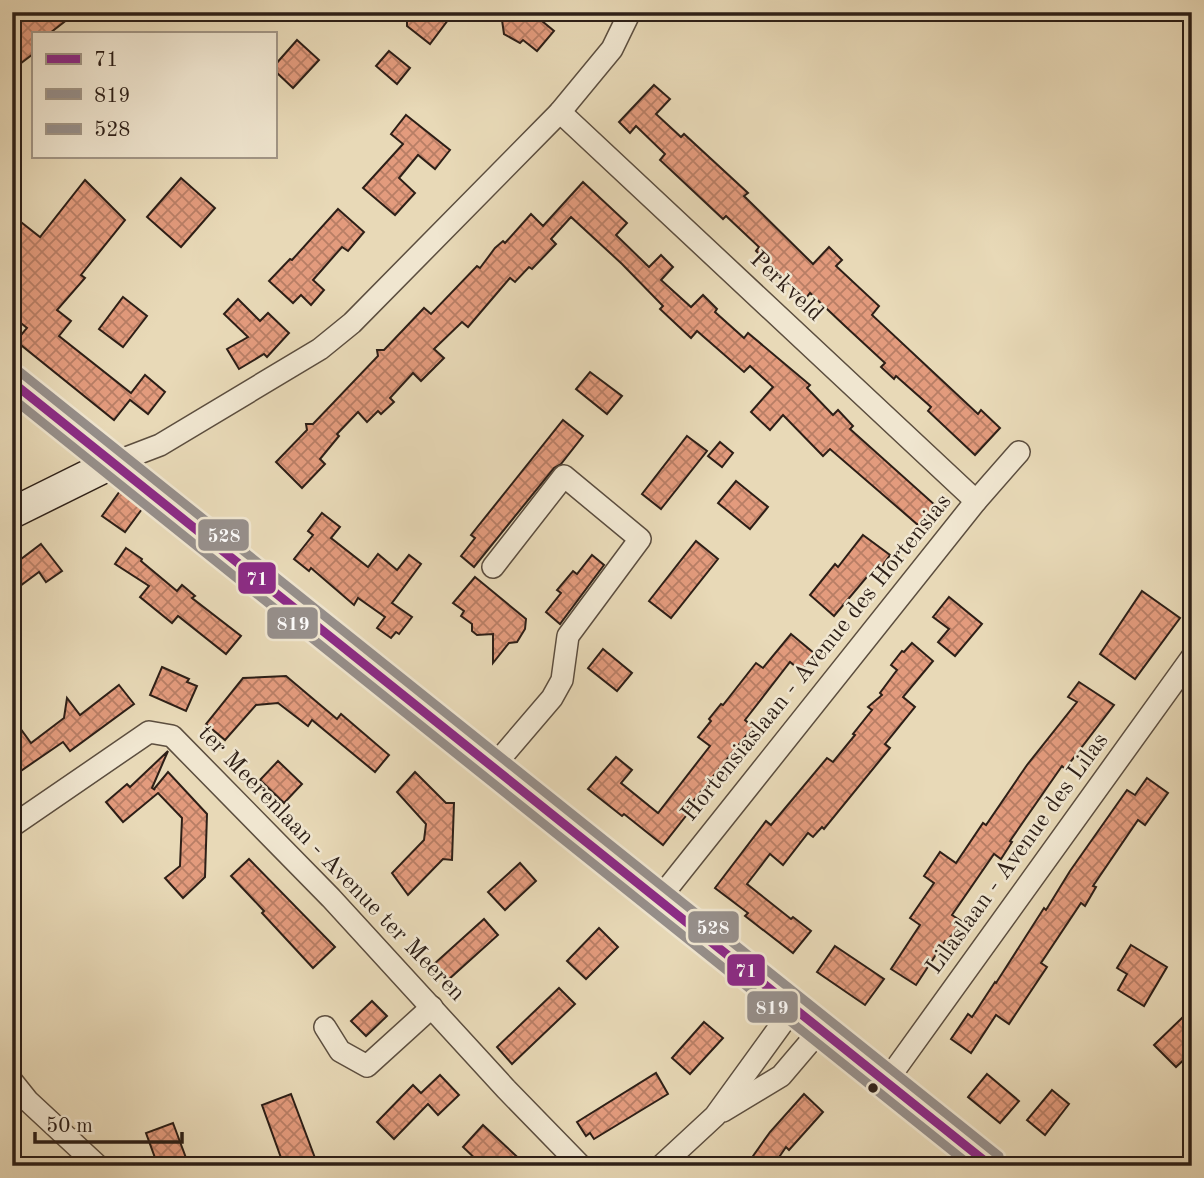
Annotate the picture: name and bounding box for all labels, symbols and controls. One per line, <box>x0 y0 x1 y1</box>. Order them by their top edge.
legend <box>32 32 276 158</box>
text: 71 <box>94 50 118 71</box>
text: 819 <box>94 86 131 107</box>
text: 528 <box>94 120 131 141</box>
street label: Perkveld <box>745 248 827 326</box>
street label: Hortensiaslaan - Avenue des Hortensias <box>678 490 956 826</box>
line badge: 528 <box>197 518 250 552</box>
text: 528 <box>207 528 241 547</box>
line badge: 71 <box>237 561 277 595</box>
text: 71 <box>246 571 268 590</box>
line badge: 819 <box>266 606 319 640</box>
text: 819 <box>276 616 310 635</box>
street label: ter Meerenlaan - Avenue ter Meeren <box>193 722 469 1006</box>
street label: Lilaslaan - Avenue des Lilas <box>923 729 1113 979</box>
line badge: 528 <box>687 910 740 944</box>
text: 528 <box>696 920 730 939</box>
line badge: 71 <box>726 953 766 987</box>
text: 71 <box>735 963 757 982</box>
line badge: 819 <box>746 990 799 1024</box>
text: 819 <box>755 1000 789 1019</box>
unlabelled marker <box>866 1081 880 1095</box>
scale bar <box>35 1101 182 1145</box>
text: 50 m <box>46 1116 93 1137</box>

